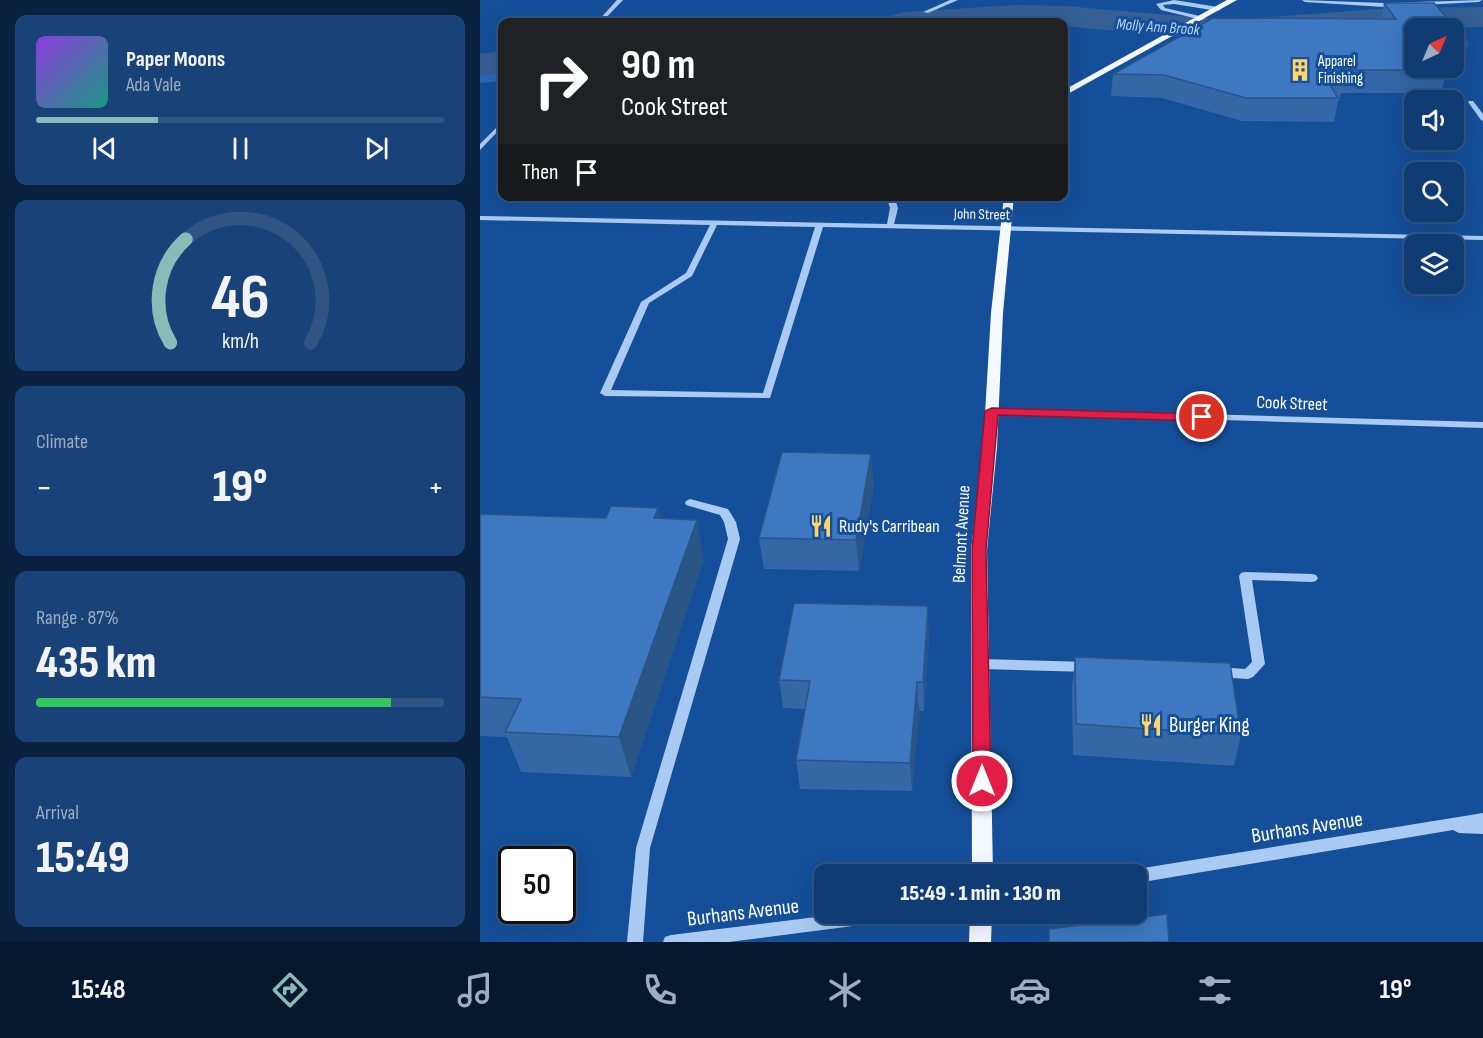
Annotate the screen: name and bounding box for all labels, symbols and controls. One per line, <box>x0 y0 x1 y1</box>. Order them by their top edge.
water label: Molly Ann Brook <box>1116 15 1201 40</box>
north arrow <box>1404 18 1464 78</box>
map controls <box>1404 18 1464 294</box>
text: 90 m <box>621 40 695 91</box>
icon: right <box>522 42 600 120</box>
text: Paper Moons <box>126 46 225 73</box>
place label: Apparel Finishing <box>1317 52 1363 88</box>
building icon: Apparel Finishing <box>1287 57 1313 83</box>
text: Ada Vale <box>126 73 181 97</box>
button: sound <box>1404 90 1464 150</box>
text: Cook Street <box>621 91 728 123</box>
icon: previous <box>88 132 121 165</box>
icon: pause <box>224 132 257 165</box>
icon: next <box>360 132 393 165</box>
icon: arrive <box>570 156 603 189</box>
text: Then <box>522 159 558 186</box>
button: search <box>1404 162 1464 222</box>
street label: John Street <box>953 204 1011 224</box>
button: layers <box>1404 234 1464 294</box>
text: 46 <box>211 261 269 336</box>
text: km/h <box>221 329 259 354</box>
pin <box>1176 391 1227 442</box>
street label: Cook Street <box>1256 392 1328 415</box>
icon: arrive <box>1185 400 1218 433</box>
text: Climate <box>36 430 88 454</box>
text: 19° <box>213 460 267 515</box>
text: − <box>36 468 52 508</box>
text: + <box>428 468 444 508</box>
street label: Belmont Avenue <box>948 485 975 583</box>
restaurant icon: Rudy's Carribean <box>808 513 834 539</box>
place label: Rudy's Carribean <box>839 516 940 537</box>
text: Range · 87% <box>36 606 119 630</box>
text: 435 km <box>36 636 156 691</box>
restaurant icon: Burger King <box>1138 712 1164 738</box>
place label: Burger King <box>1169 713 1250 738</box>
position arrow <box>950 749 1014 813</box>
text: Arrival <box>36 801 79 825</box>
street label: Burhans Avenue <box>1250 806 1365 849</box>
text: 15:49 <box>36 831 130 886</box>
speed limit sign: 50 <box>498 846 576 924</box>
text: 15:49 · 1 min · 130 m <box>900 880 1061 907</box>
street label: Burhans Avenue <box>686 893 800 932</box>
icon: directions <box>269 969 311 1011</box>
icon: music <box>454 969 496 1011</box>
icon: phone <box>639 969 681 1011</box>
icon: climate <box>824 969 866 1011</box>
icon: car <box>1009 969 1051 1011</box>
icon: filters <box>1194 969 1236 1011</box>
text: 15:48 <box>72 974 125 1006</box>
text: 19° <box>1380 974 1411 1006</box>

